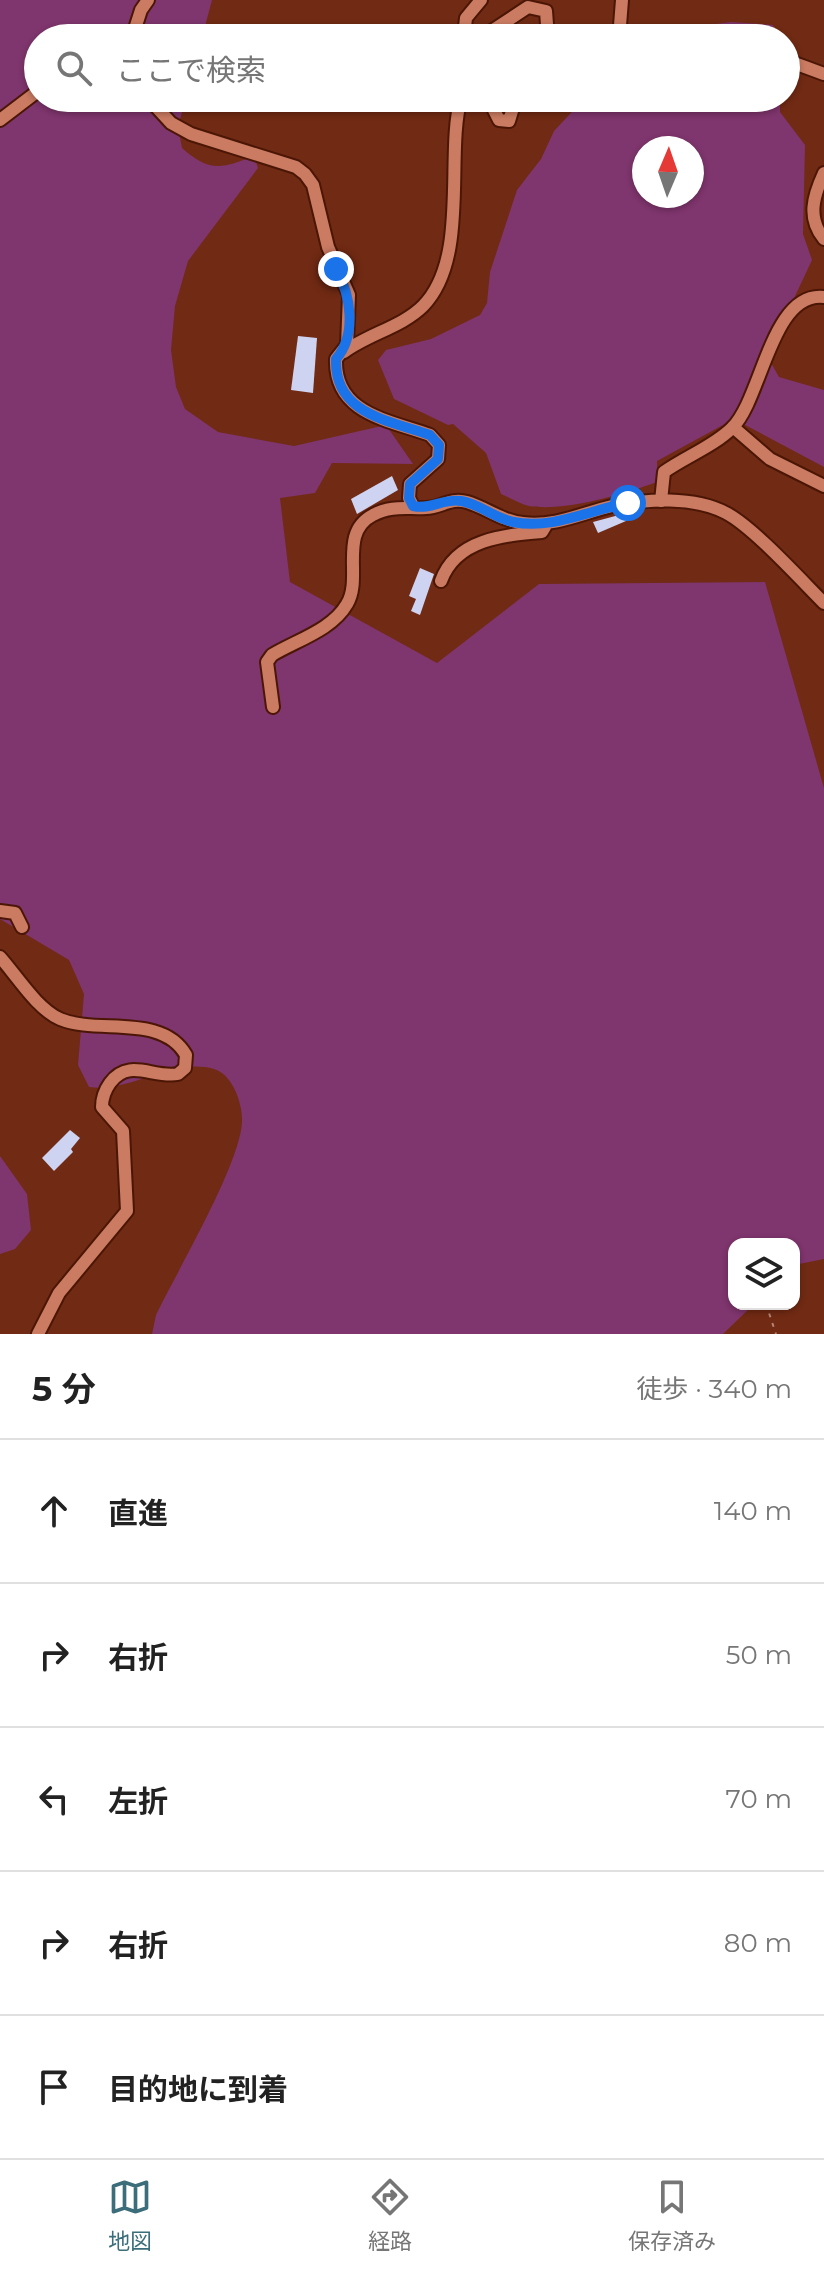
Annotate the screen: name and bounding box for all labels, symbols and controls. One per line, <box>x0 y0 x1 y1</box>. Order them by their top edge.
search box <box>24 24 800 112</box>
icon: search <box>52 46 96 90</box>
text: ここで検索 <box>116 52 266 89</box>
north arrow <box>632 136 704 208</box>
route end <box>318 251 354 287</box>
route start <box>610 485 646 521</box>
map controls <box>728 1238 800 1310</box>
button: layers <box>728 1238 800 1310</box>
text: 5 分 <box>32 1368 96 1410</box>
text: 徒歩 · 340 m <box>636 1373 792 1405</box>
icon: ahead <box>32 1489 76 1533</box>
text: 直進 <box>108 1495 168 1532</box>
text: 140 m <box>714 1495 792 1527</box>
icon: right <box>32 1633 76 1677</box>
text: 右折 <box>108 1639 168 1676</box>
text: 50 m <box>726 1639 792 1671</box>
icon: left <box>32 1777 76 1821</box>
text: 左折 <box>108 1783 168 1820</box>
text: 70 m <box>726 1783 792 1815</box>
icon: right <box>32 1921 76 1965</box>
text: 右折 <box>108 1927 168 1964</box>
text: 80 m <box>724 1927 792 1959</box>
icon: arrive <box>32 2065 76 2109</box>
text: 目的地に到着 <box>108 2071 288 2108</box>
tab: 地図 <box>108 2175 152 2255</box>
tab: 経路 <box>368 2175 412 2255</box>
tab: 保存済み <box>628 2175 716 2255</box>

